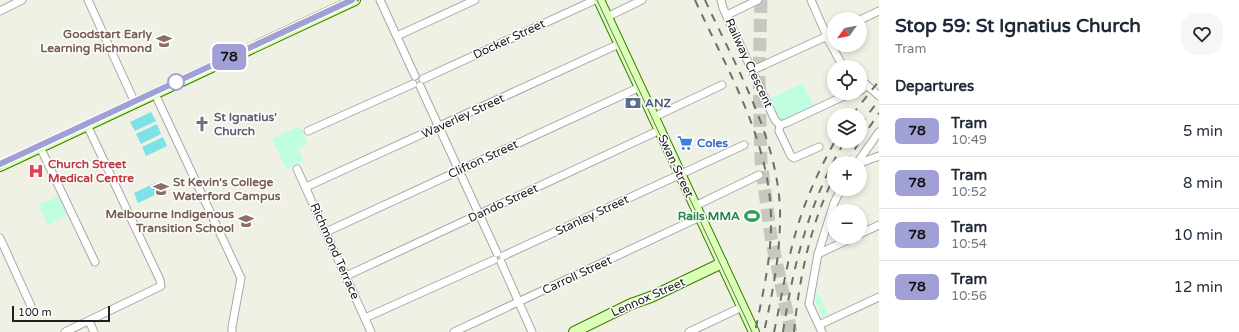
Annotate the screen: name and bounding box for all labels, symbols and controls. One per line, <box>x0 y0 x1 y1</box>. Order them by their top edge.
north arrow <box>827 12 867 52</box>
map controls <box>827 12 867 244</box>
button: heart <box>1181 13 1223 55</box>
text: Stop 59: St Ignatius Church <box>895 15 1141 37</box>
street label: Docker Street <box>471 16 548 62</box>
street label: Railway Crescent <box>722 16 776 110</box>
place label: Goodstart Early Learning Richmond <box>40 27 153 56</box>
school or university icon: Goodstart Early Learning Richmond <box>155 32 173 50</box>
text: Tram <box>895 41 926 57</box>
line badge: 78 <box>211 44 247 70</box>
text: 78 <box>220 48 238 65</box>
button: locate <box>827 60 867 100</box>
unlabelled marker <box>167 73 185 91</box>
text: Departures <box>895 77 974 95</box>
street label: Waverley Street <box>419 91 507 141</box>
bank icon: ANZ <box>624 94 642 112</box>
place label: ANZ <box>645 96 672 110</box>
button: layers <box>827 108 867 148</box>
place label: St Ignatius' Church <box>214 110 277 138</box>
text: Tram <box>951 114 987 132</box>
church icon: St Ignatius' Church <box>193 115 211 133</box>
text: 78 <box>908 122 926 139</box>
text: 5 min <box>1183 122 1223 140</box>
street label: Swan Street <box>655 132 697 200</box>
text: 10:49 <box>951 132 987 148</box>
supermarket icon: Coles <box>676 134 694 152</box>
place label: Coles <box>697 136 728 150</box>
street label: Clifton Street <box>446 137 520 181</box>
button: + <box>827 156 867 196</box>
place label: Church Street Medical Centre <box>48 157 134 185</box>
hospital icon: Church Street Medical Centre <box>27 162 45 180</box>
text: Tram <box>951 166 987 184</box>
text: 78 <box>908 174 926 191</box>
text: 8 min <box>1183 174 1223 192</box>
place label: St Kevin's College Waterford Campus <box>173 175 281 204</box>
school or university icon: St Kevin's College Waterford Campus <box>152 180 170 198</box>
street label: Dando Street <box>466 181 540 225</box>
text: 10:52 <box>951 184 987 200</box>
street label: Stanley Street <box>553 192 631 238</box>
street label: Richmond Terrace <box>307 201 363 302</box>
button: − <box>827 204 867 244</box>
place label: Melbourne Indigenous Transition School <box>106 207 234 235</box>
sports icon: Rails MMA <box>743 207 761 225</box>
place label: Rails MMA <box>678 209 740 223</box>
school or university icon: Melbourne Indigenous Transition School <box>237 212 255 230</box>
text: Tram <box>951 218 987 236</box>
text: 78 <box>908 226 926 243</box>
text: 10 min <box>1174 226 1223 244</box>
text: 10:54 <box>951 236 987 252</box>
street label: Carroll Street <box>540 253 614 297</box>
text: Tram <box>951 270 987 288</box>
street label: Lennox Street <box>609 274 687 320</box>
text: 78 <box>908 278 926 295</box>
text: 12 min <box>1174 278 1223 296</box>
text: 10:56 <box>951 288 987 304</box>
scale bar <box>12 304 110 323</box>
text: 100 m <box>18 306 52 319</box>

